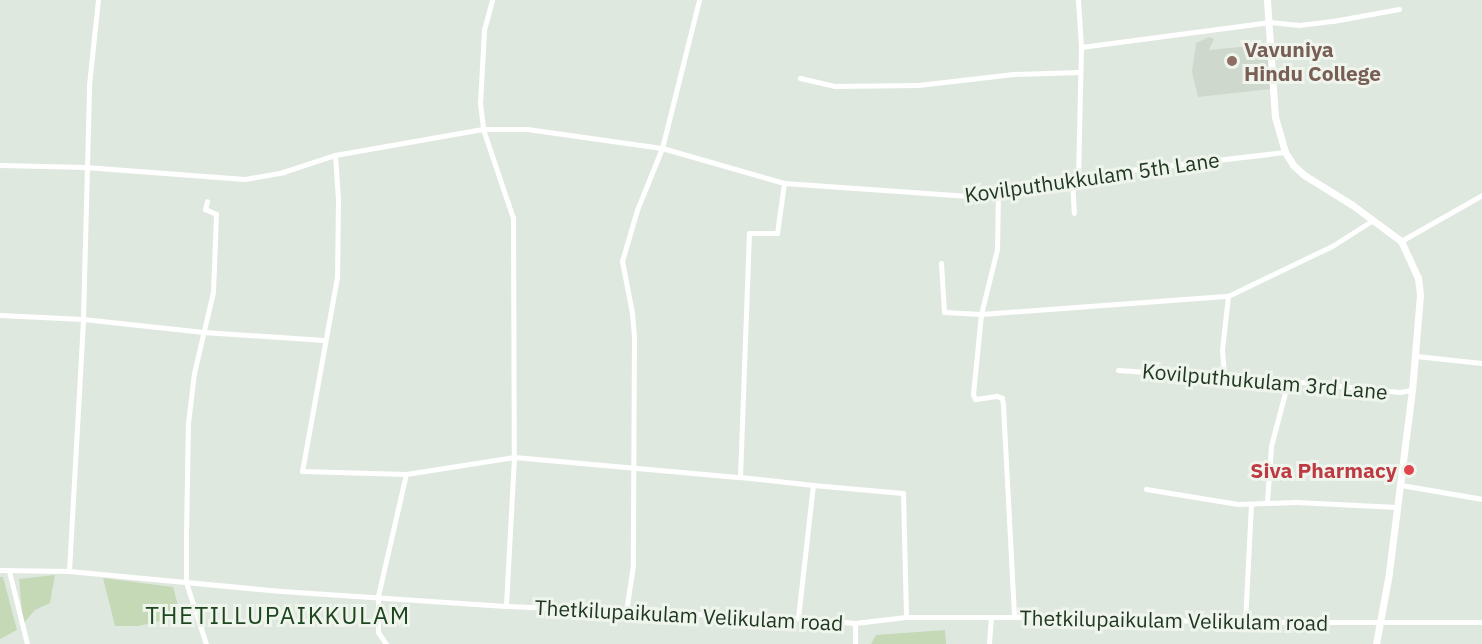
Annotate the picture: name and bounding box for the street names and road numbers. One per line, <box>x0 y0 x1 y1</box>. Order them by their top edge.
street label: Kovilputhukkulam 5th Lane <box>963 147 1221 207</box>
street label: Kovilputhukulam 3rd Lane <box>1141 358 1389 404</box>
street label: Thetkilupaikulam Velikulam road <box>534 594 844 636</box>
street label: Thetkilupaikulam Velikulam road <box>1019 605 1329 635</box>

